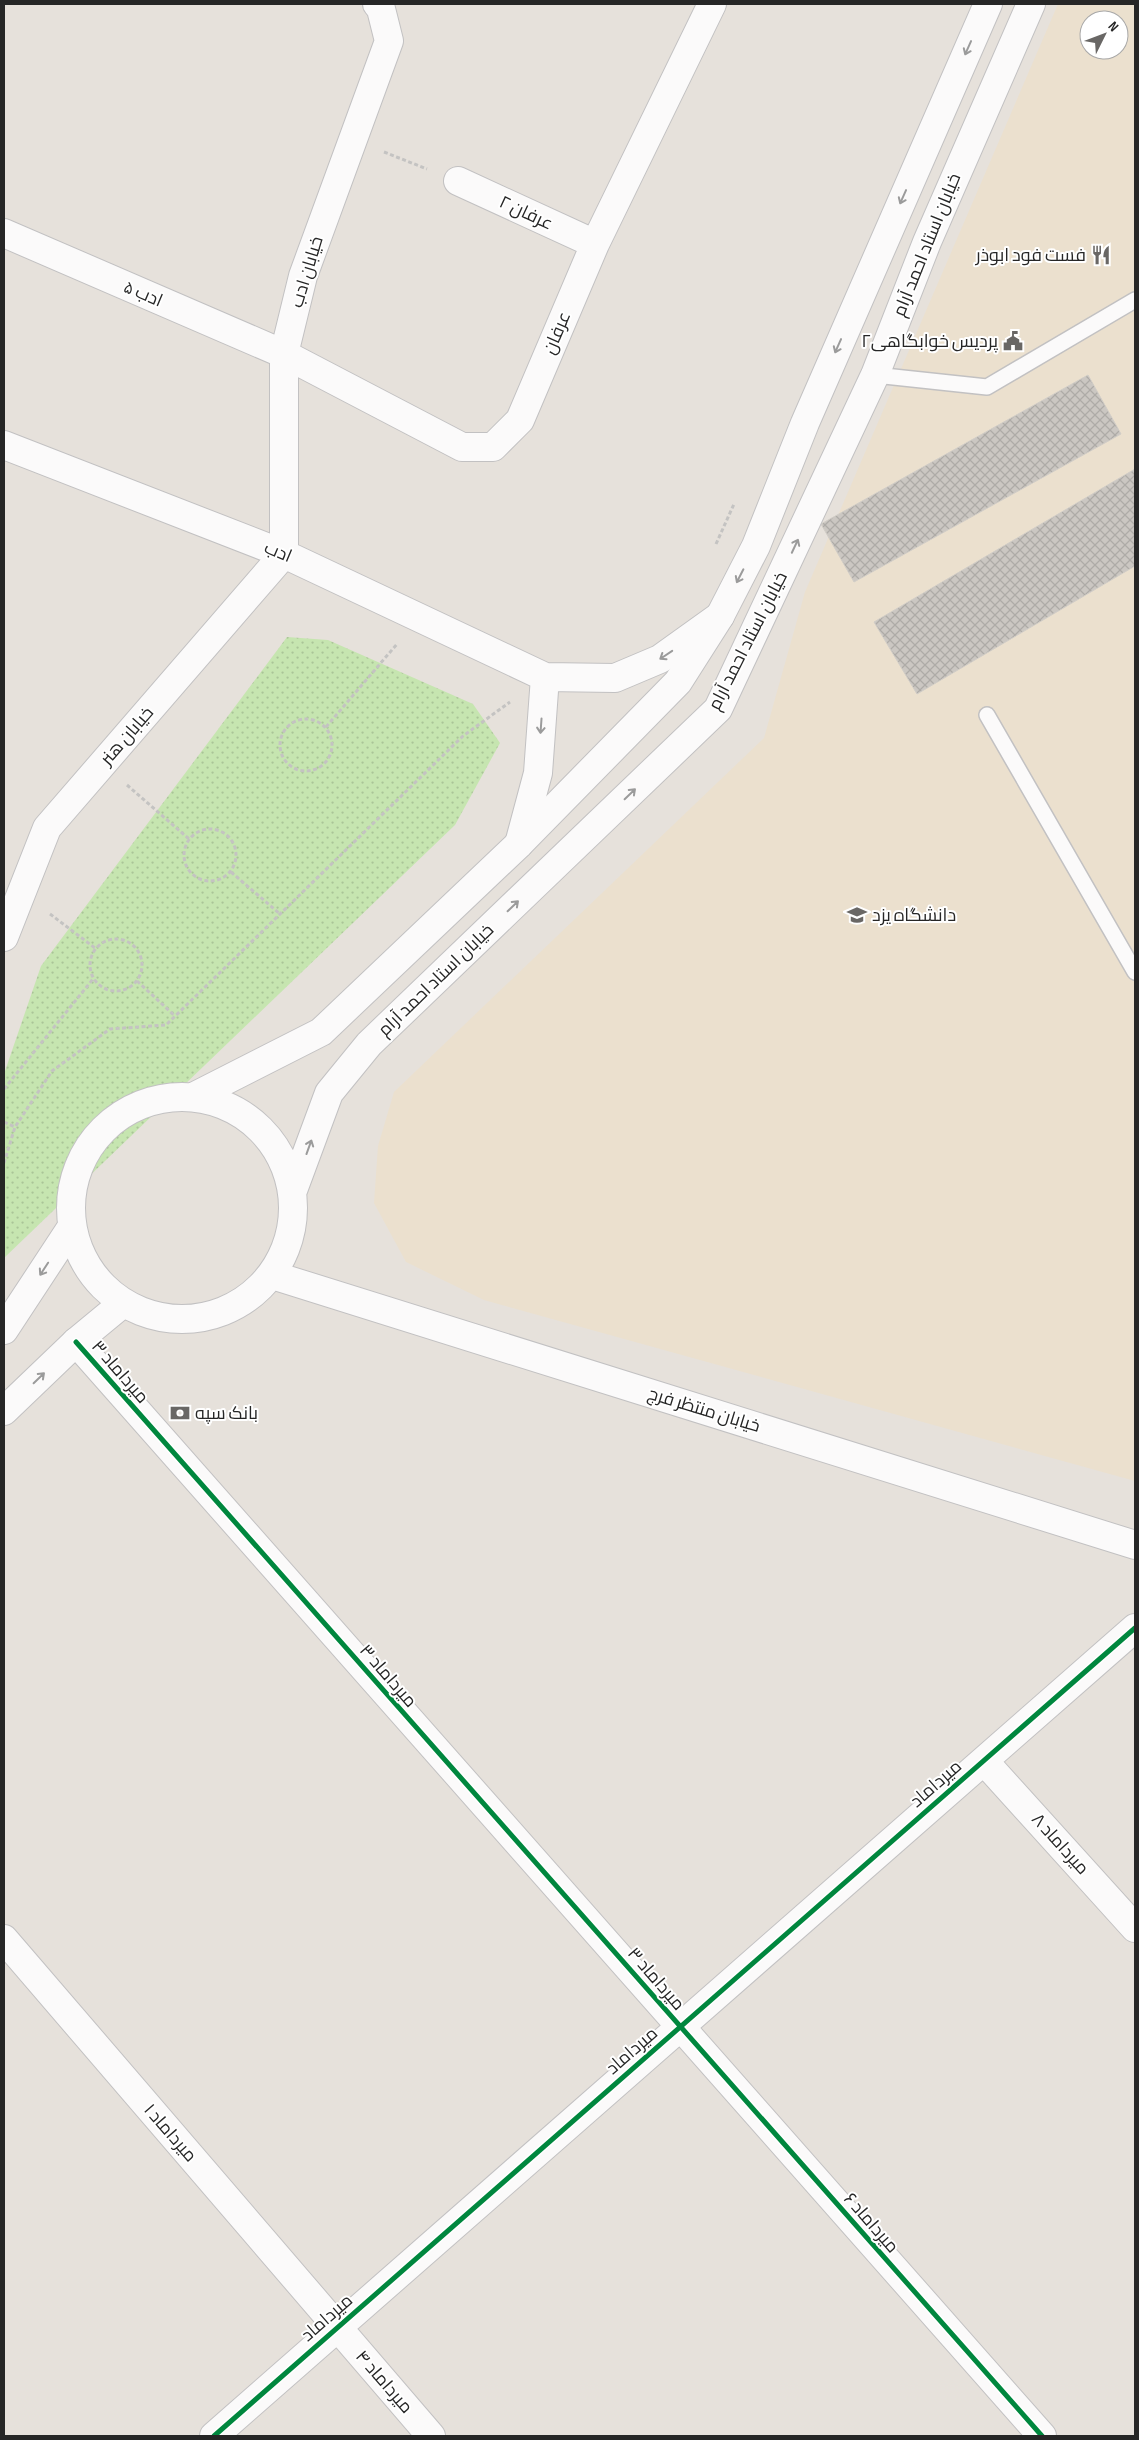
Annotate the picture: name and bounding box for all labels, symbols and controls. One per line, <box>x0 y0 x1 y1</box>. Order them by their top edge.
north arrow <box>1079 10 1129 60</box>
text: N <box>1104 18 1122 35</box>
one-way arrow <box>963 40 973 55</box>
street label: خیابان استاد احمد آرام <box>889 170 966 320</box>
one-way arrow <box>898 189 908 204</box>
street label: عرفان ۲ <box>496 192 556 234</box>
street label: خیابان ادب <box>286 234 328 310</box>
restaurant icon: فست فود ابوذر <box>1090 244 1112 266</box>
place label: فست فود ابوذر <box>975 245 1086 266</box>
street label: ادب ۵ <box>120 276 166 312</box>
street label: عرفان <box>539 309 575 357</box>
public building icon: پردیس خوابگاهی٢ <box>1002 330 1024 352</box>
place label: پردیس خوابگاهی٢ <box>861 331 998 353</box>
one-way arrow <box>833 338 843 353</box>
street label: ادب <box>261 537 295 567</box>
one-way arrow <box>790 539 800 554</box>
street label: خیابان استاد احمد آرام <box>704 568 793 714</box>
one-way arrow <box>735 568 744 583</box>
one-way arrow <box>659 650 673 660</box>
street label: خیابان هنر <box>95 702 158 770</box>
one-way arrow <box>537 717 546 733</box>
one-way arrow <box>623 788 636 800</box>
one-way arrow <box>506 900 519 912</box>
school or university icon: دانشگاه یزد <box>846 904 868 926</box>
place label: دانشگاه یزد <box>872 905 956 926</box>
street label: خیابان استاد احمد آرام <box>374 919 499 1041</box>
one-way arrow <box>305 1140 314 1155</box>
one-way arrow <box>39 1262 49 1276</box>
street label: میرداماد ۳ <box>87 1336 153 1408</box>
one-way arrow <box>33 1372 45 1384</box>
street label: خیابان منتظر فرج <box>645 1383 763 1438</box>
bank icon: بانک سپه <box>169 1402 191 1424</box>
place label: بانک سپه <box>195 1403 258 1424</box>
street label: میرداماد ۳ <box>355 1640 421 1712</box>
street label: میرداماد <box>906 1756 966 1812</box>
street label: میرداماد ۸ <box>1027 1809 1093 1879</box>
street label: میرداماد ۳ <box>623 1943 689 2015</box>
street label: میرداماد <box>602 2023 662 2079</box>
street label: میرداماد ۱ <box>139 2100 201 2166</box>
street label: میرداماد ۶ <box>839 2189 903 2257</box>
street label: میرداماد <box>297 2290 357 2346</box>
street label: میرداماد ۴ <box>351 2346 417 2418</box>

